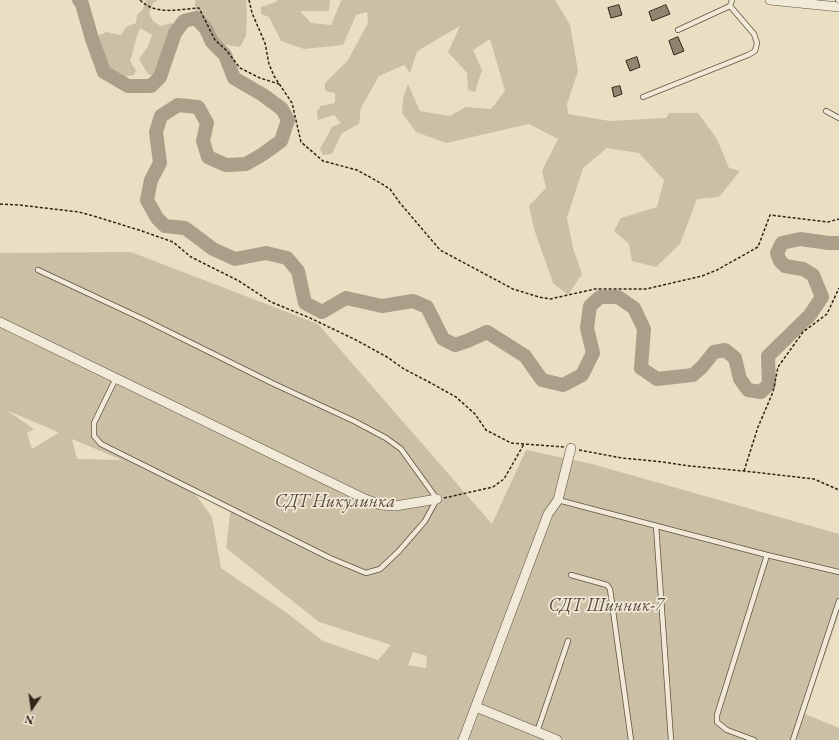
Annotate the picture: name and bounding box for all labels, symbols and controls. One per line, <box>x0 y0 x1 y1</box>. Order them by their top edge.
park label: СДТ Никулинка <box>275 491 395 513</box>
park label: СДТ Шинник-7 <box>548 595 664 617</box>
north arrow <box>12 688 52 728</box>
text: N <box>23 712 35 728</box>

